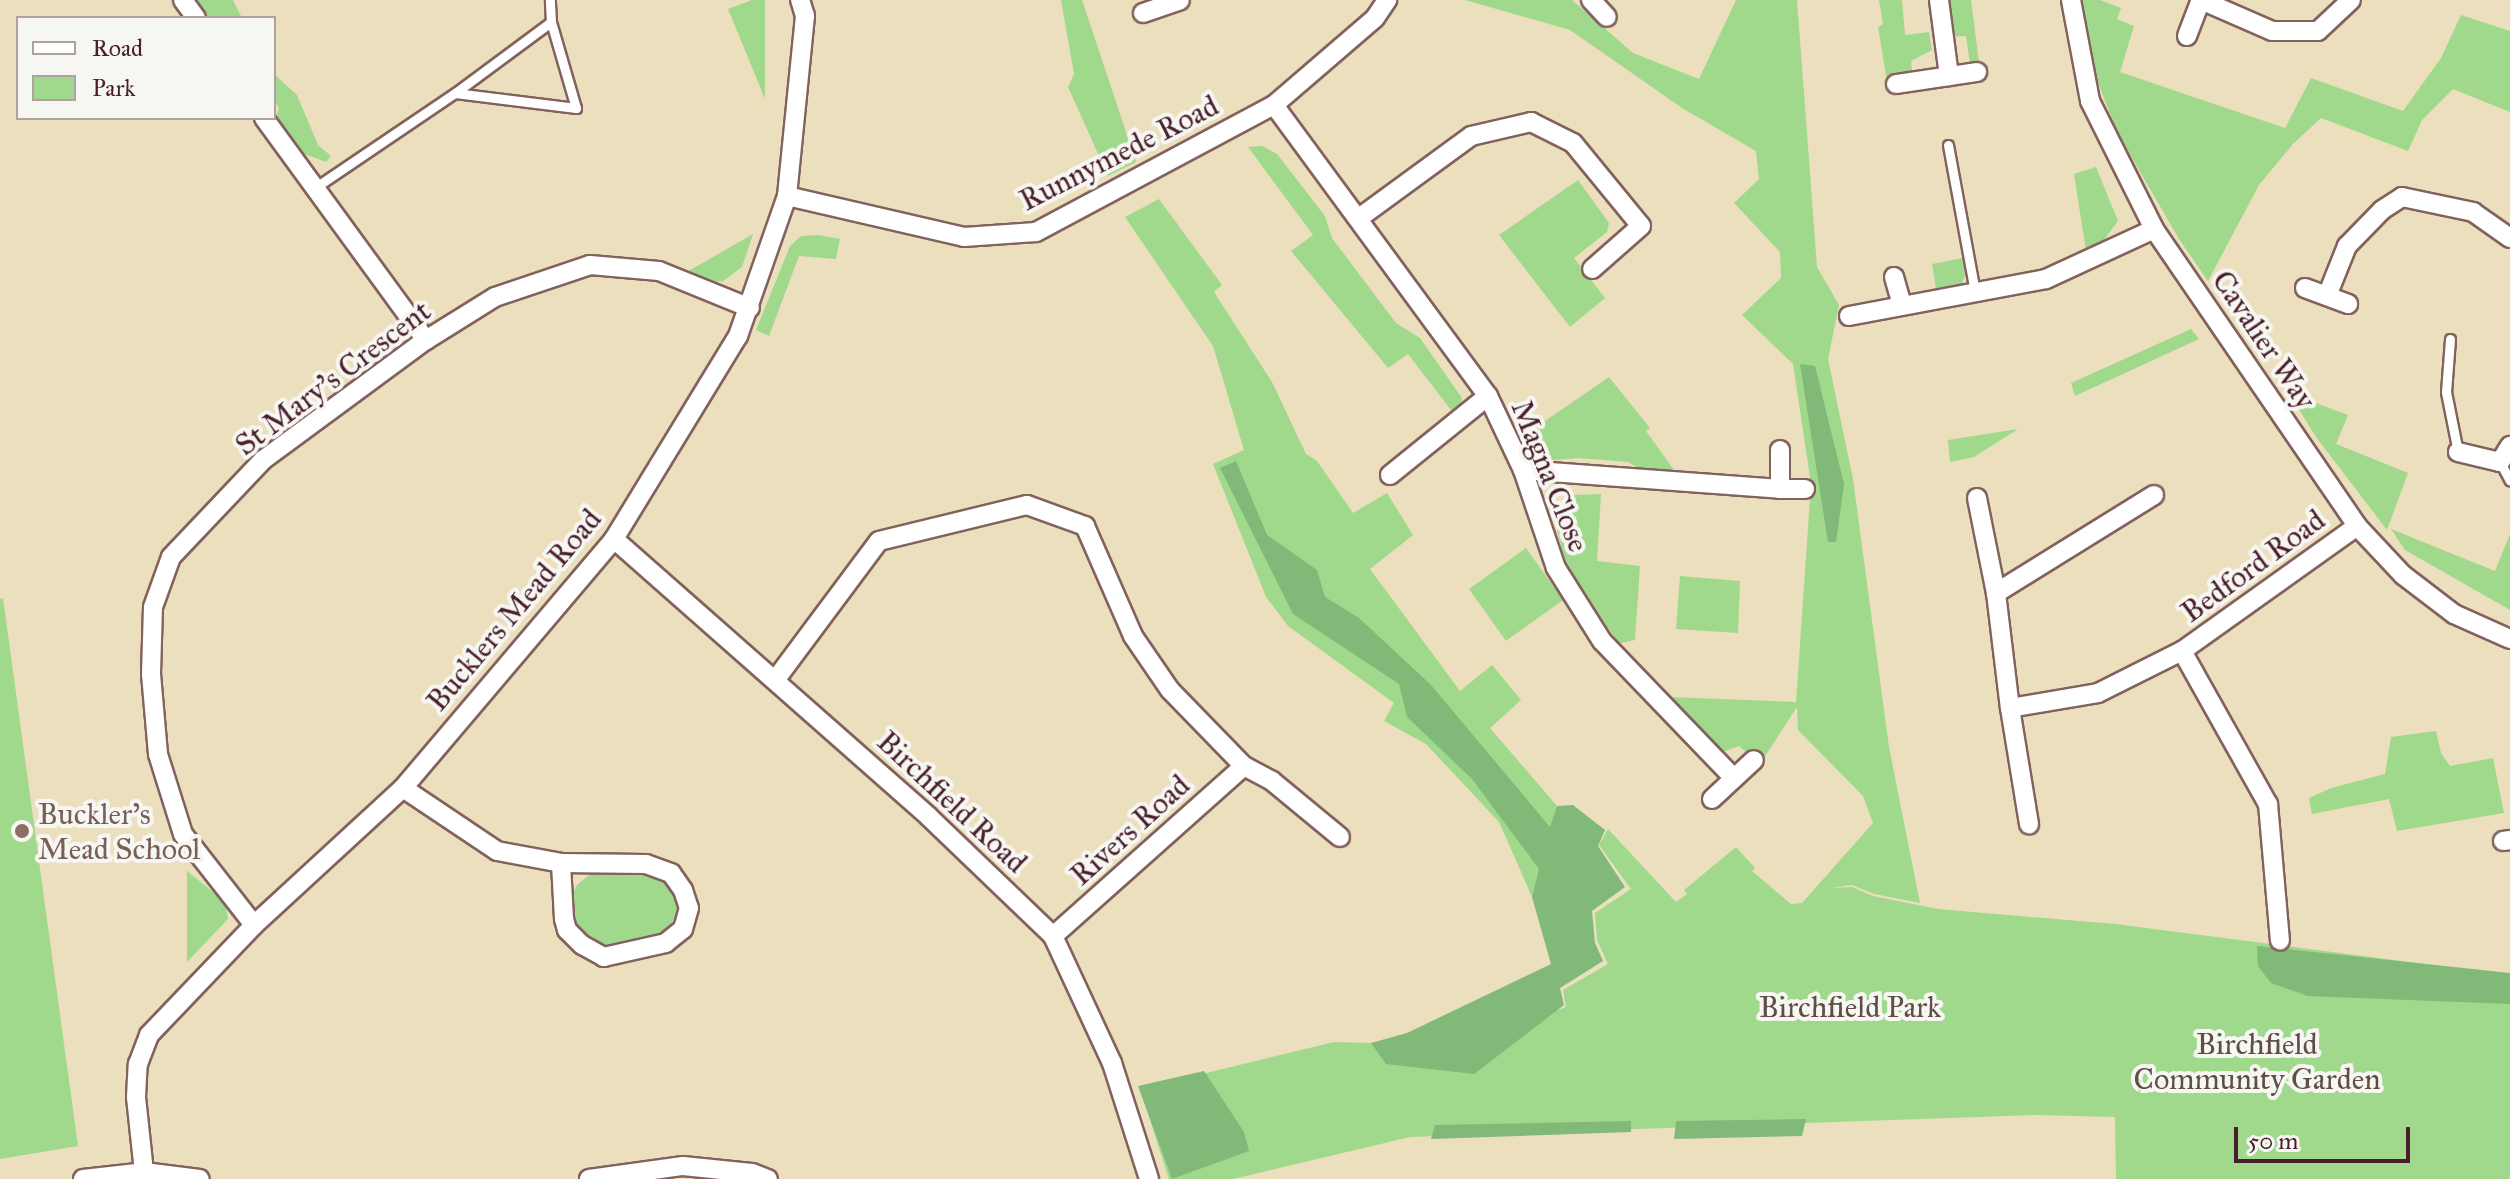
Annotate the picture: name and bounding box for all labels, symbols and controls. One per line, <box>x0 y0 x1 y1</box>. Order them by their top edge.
legend <box>16 16 276 120</box>
text: Road <box>92 33 143 63</box>
text: Park <box>92 73 135 103</box>
street label: Runnymede Road <box>1014 87 1224 219</box>
street label: Cavalier Way <box>2204 264 2324 416</box>
street label: St Mary's Crescent <box>228 293 438 463</box>
street label: Magna Close <box>1503 395 1597 557</box>
street label: Bucklers Mead Road <box>419 502 609 718</box>
street label: Bedford Road <box>2174 502 2332 630</box>
street label: Birchfield Road <box>870 723 1034 881</box>
street label: Rivers Road <box>1063 767 1197 893</box>
place label: Buckler's Mead School <box>38 796 200 866</box>
marker: Buckler's Mead School <box>13 822 31 840</box>
park label: Birchfield Park <box>1759 989 1941 1025</box>
park label: Birchfield Community Garden <box>2134 1026 2380 1096</box>
scale bar <box>2238 1111 2414 1161</box>
text: 50 m <box>2248 1126 2298 1156</box>

